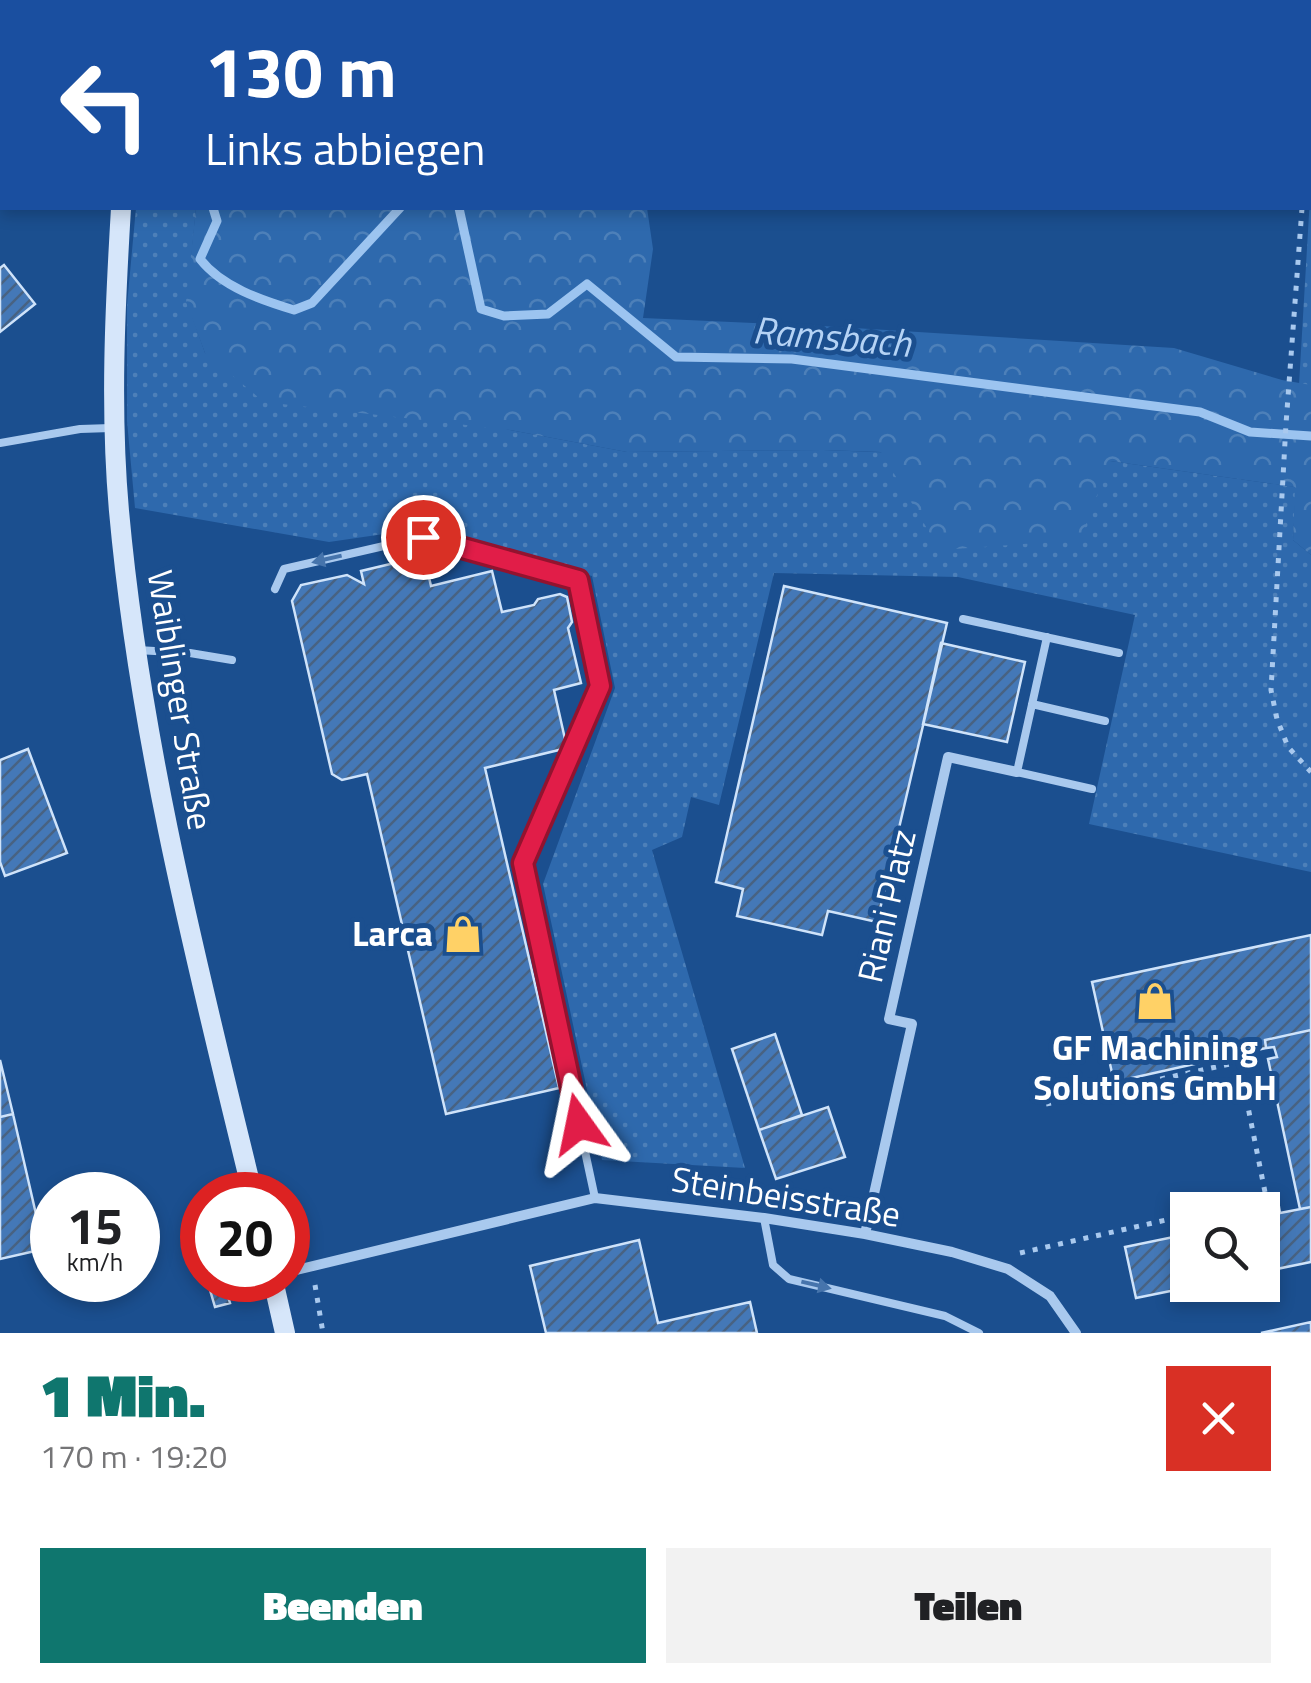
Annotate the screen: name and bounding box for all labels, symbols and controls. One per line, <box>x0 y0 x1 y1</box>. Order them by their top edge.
text: 130 m <box>205 18 397 124</box>
icon: left <box>40 40 170 170</box>
text: Links abbiegen <box>205 114 485 182</box>
water label: Ramsbach <box>751 300 914 372</box>
pin <box>381 495 466 580</box>
icon: arrive <box>396 510 451 565</box>
one-way arrow <box>311 552 342 567</box>
street label: Waiblinger Straße <box>134 566 228 834</box>
street label: Riani Platz <box>842 824 930 988</box>
place label: Larca <box>352 906 433 960</box>
shop icon: Larca <box>442 913 484 955</box>
shop icon: GF Machining Solutions GmbH <box>1134 980 1176 1022</box>
place label: GF Machining Solutions GmbH <box>1033 1020 1277 1114</box>
position arrow <box>527 1072 631 1176</box>
street label: Steinbeisstraße <box>668 1151 904 1241</box>
speed limit sign: 20 <box>180 1172 310 1302</box>
text: 15 <box>67 1187 123 1263</box>
map controls <box>1170 1192 1280 1302</box>
button: search <box>1170 1192 1280 1302</box>
text: km/h <box>67 1243 123 1281</box>
one-way arrow <box>801 1278 832 1293</box>
text: 1 Min. <box>40 1349 206 1440</box>
button: close <box>1166 1366 1271 1471</box>
text: 170 m · 19:20 <box>40 1432 227 1480</box>
button: Beenden <box>40 1548 646 1663</box>
button: Teilen <box>666 1548 1271 1663</box>

